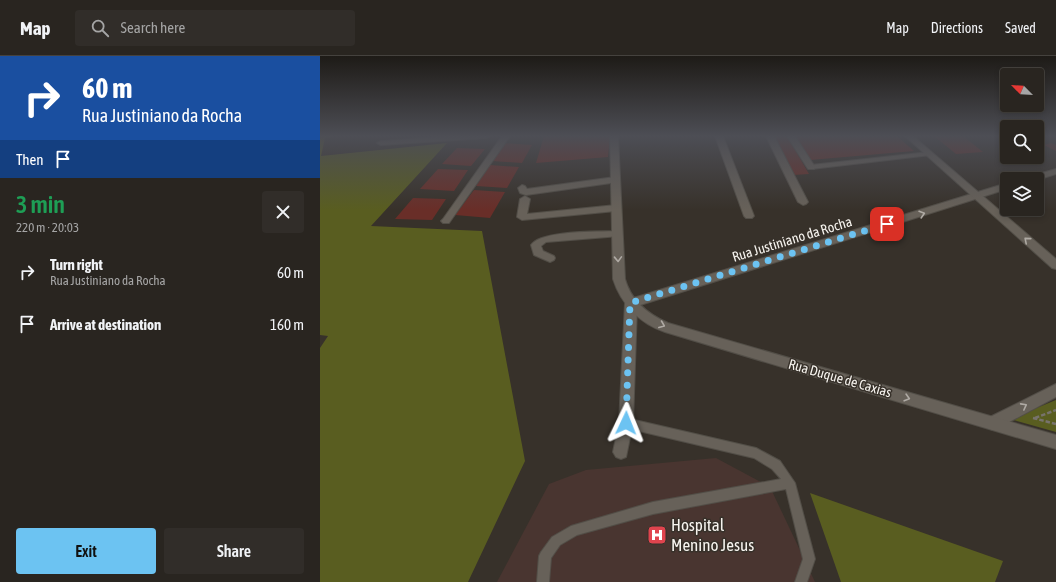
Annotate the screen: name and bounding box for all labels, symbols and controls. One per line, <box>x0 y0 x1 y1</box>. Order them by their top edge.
search box <box>75 10 355 46</box>
text: Map <box>20 17 51 39</box>
icon: search <box>89 17 111 39</box>
text: Search here <box>121 19 185 36</box>
text: Map <box>886 20 909 36</box>
text: Directions <box>931 20 983 36</box>
text: Saved <box>1005 20 1036 36</box>
north arrow <box>1000 68 1044 112</box>
map controls <box>1000 68 1044 216</box>
icon: right <box>16 72 68 124</box>
text: 60 m <box>82 72 132 104</box>
text: Rua Justiniano da Rocha <box>82 105 242 126</box>
button: search <box>1000 120 1044 164</box>
icon: arrive <box>52 148 74 170</box>
text: Then <box>16 151 44 168</box>
button: layers <box>1000 172 1044 216</box>
text: 3 min <box>16 191 65 218</box>
button: close <box>262 191 304 233</box>
pin <box>870 207 904 241</box>
one-way arrow <box>919 210 926 219</box>
street label: Rua Justiniano da Rocha <box>730 213 854 265</box>
icon: arrive <box>876 213 898 235</box>
text: 220 m · 20:03 <box>16 220 79 235</box>
one-way arrow <box>1024 237 1031 244</box>
text: Turn right <box>50 256 103 273</box>
one-way arrow <box>614 256 622 262</box>
icon: right <box>16 261 38 283</box>
text: 60 m <box>277 264 304 281</box>
text: Rua Justiniano da Rocha <box>50 273 166 288</box>
icon: arrive <box>16 313 38 335</box>
text: Arrive at destination <box>50 316 161 333</box>
text: 160 m <box>270 316 304 333</box>
one-way arrow <box>658 321 665 329</box>
street label: Rua Duque de Caxias <box>787 356 893 400</box>
one-way arrow <box>903 393 910 402</box>
position arrow <box>605 402 647 444</box>
one-way arrow <box>1020 404 1028 411</box>
place label: Hospital Menino Jesus <box>671 515 754 555</box>
hospital icon: Hospital Menino Jesus <box>646 524 668 546</box>
button: Exit <box>16 528 156 574</box>
button: Share <box>164 528 304 574</box>

